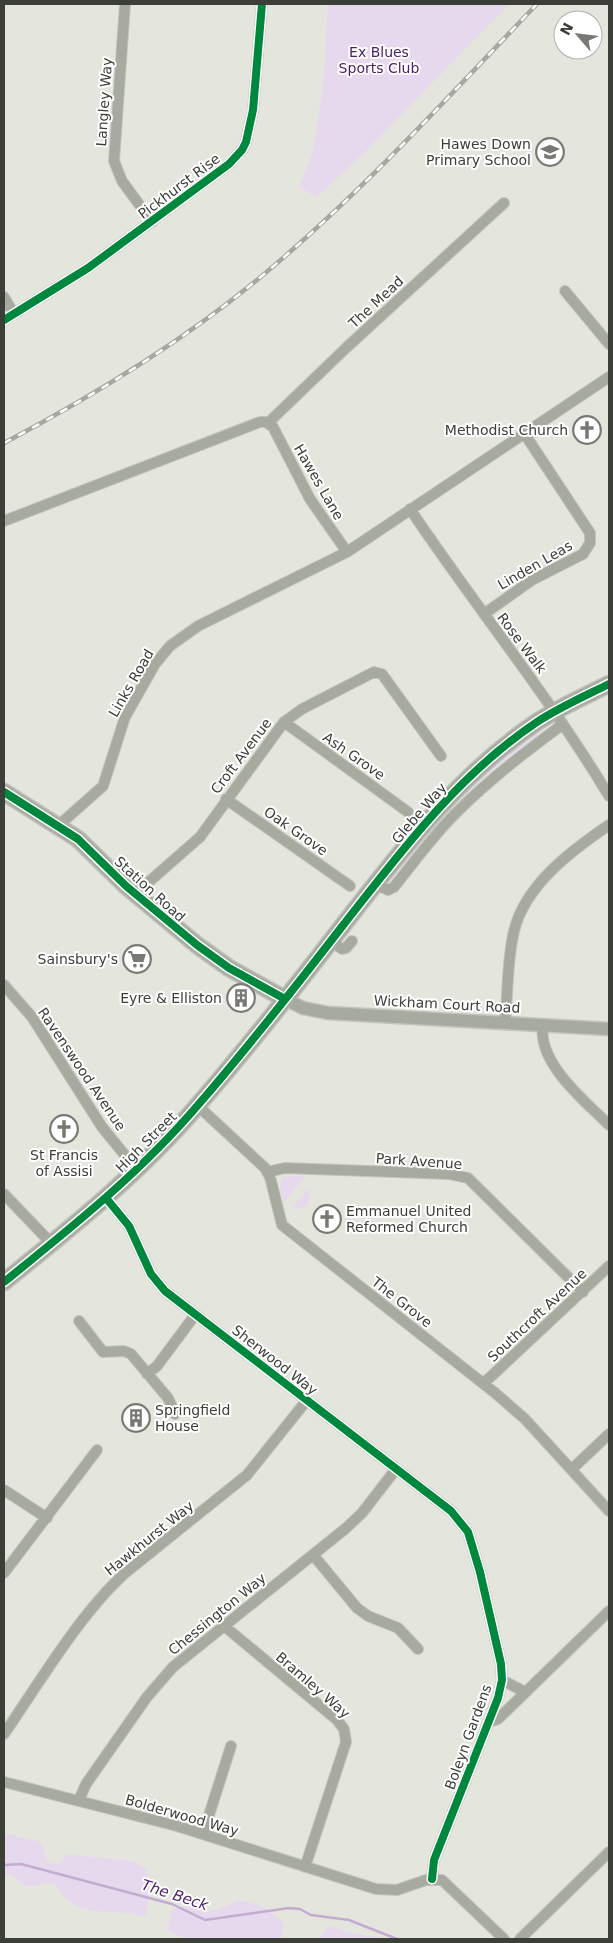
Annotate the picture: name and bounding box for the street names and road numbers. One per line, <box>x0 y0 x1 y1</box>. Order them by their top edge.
street label: Langley Way <box>93 57 115 147</box>
street label: Pickhurst Rise <box>135 150 223 222</box>
street label: The Mead <box>345 273 407 332</box>
street label: Hawes Lane <box>291 441 347 523</box>
street label: Linden Leas <box>495 537 575 593</box>
street label: Rose Walk <box>494 610 550 677</box>
street label: Links Road <box>105 646 157 720</box>
street label: Croft Avenue <box>207 715 275 797</box>
street label: Ash Grove <box>320 729 388 783</box>
street label: Glebe Way <box>388 779 450 847</box>
street label: Oak Grove <box>261 803 331 859</box>
street label: Station Road <box>111 853 189 925</box>
street label: Wickham Court Road <box>373 992 521 1016</box>
street label: Ravenswood Avenue <box>35 1004 129 1134</box>
street label: High Street <box>112 1108 180 1176</box>
street label: Park Avenue <box>375 1150 463 1172</box>
street label: Southcroft Avenue <box>484 1265 590 1365</box>
street label: The Grove <box>368 1273 435 1331</box>
street label: Sherwood Way <box>229 1322 321 1398</box>
street label: Hawkhurst Way <box>102 1497 196 1579</box>
street label: Chessington Way <box>165 1570 269 1658</box>
street label: Bramley Way <box>273 1649 353 1721</box>
street label: Boleyn Gardens <box>442 1682 494 1792</box>
street label: Bolderwood Way <box>124 1791 240 1839</box>

